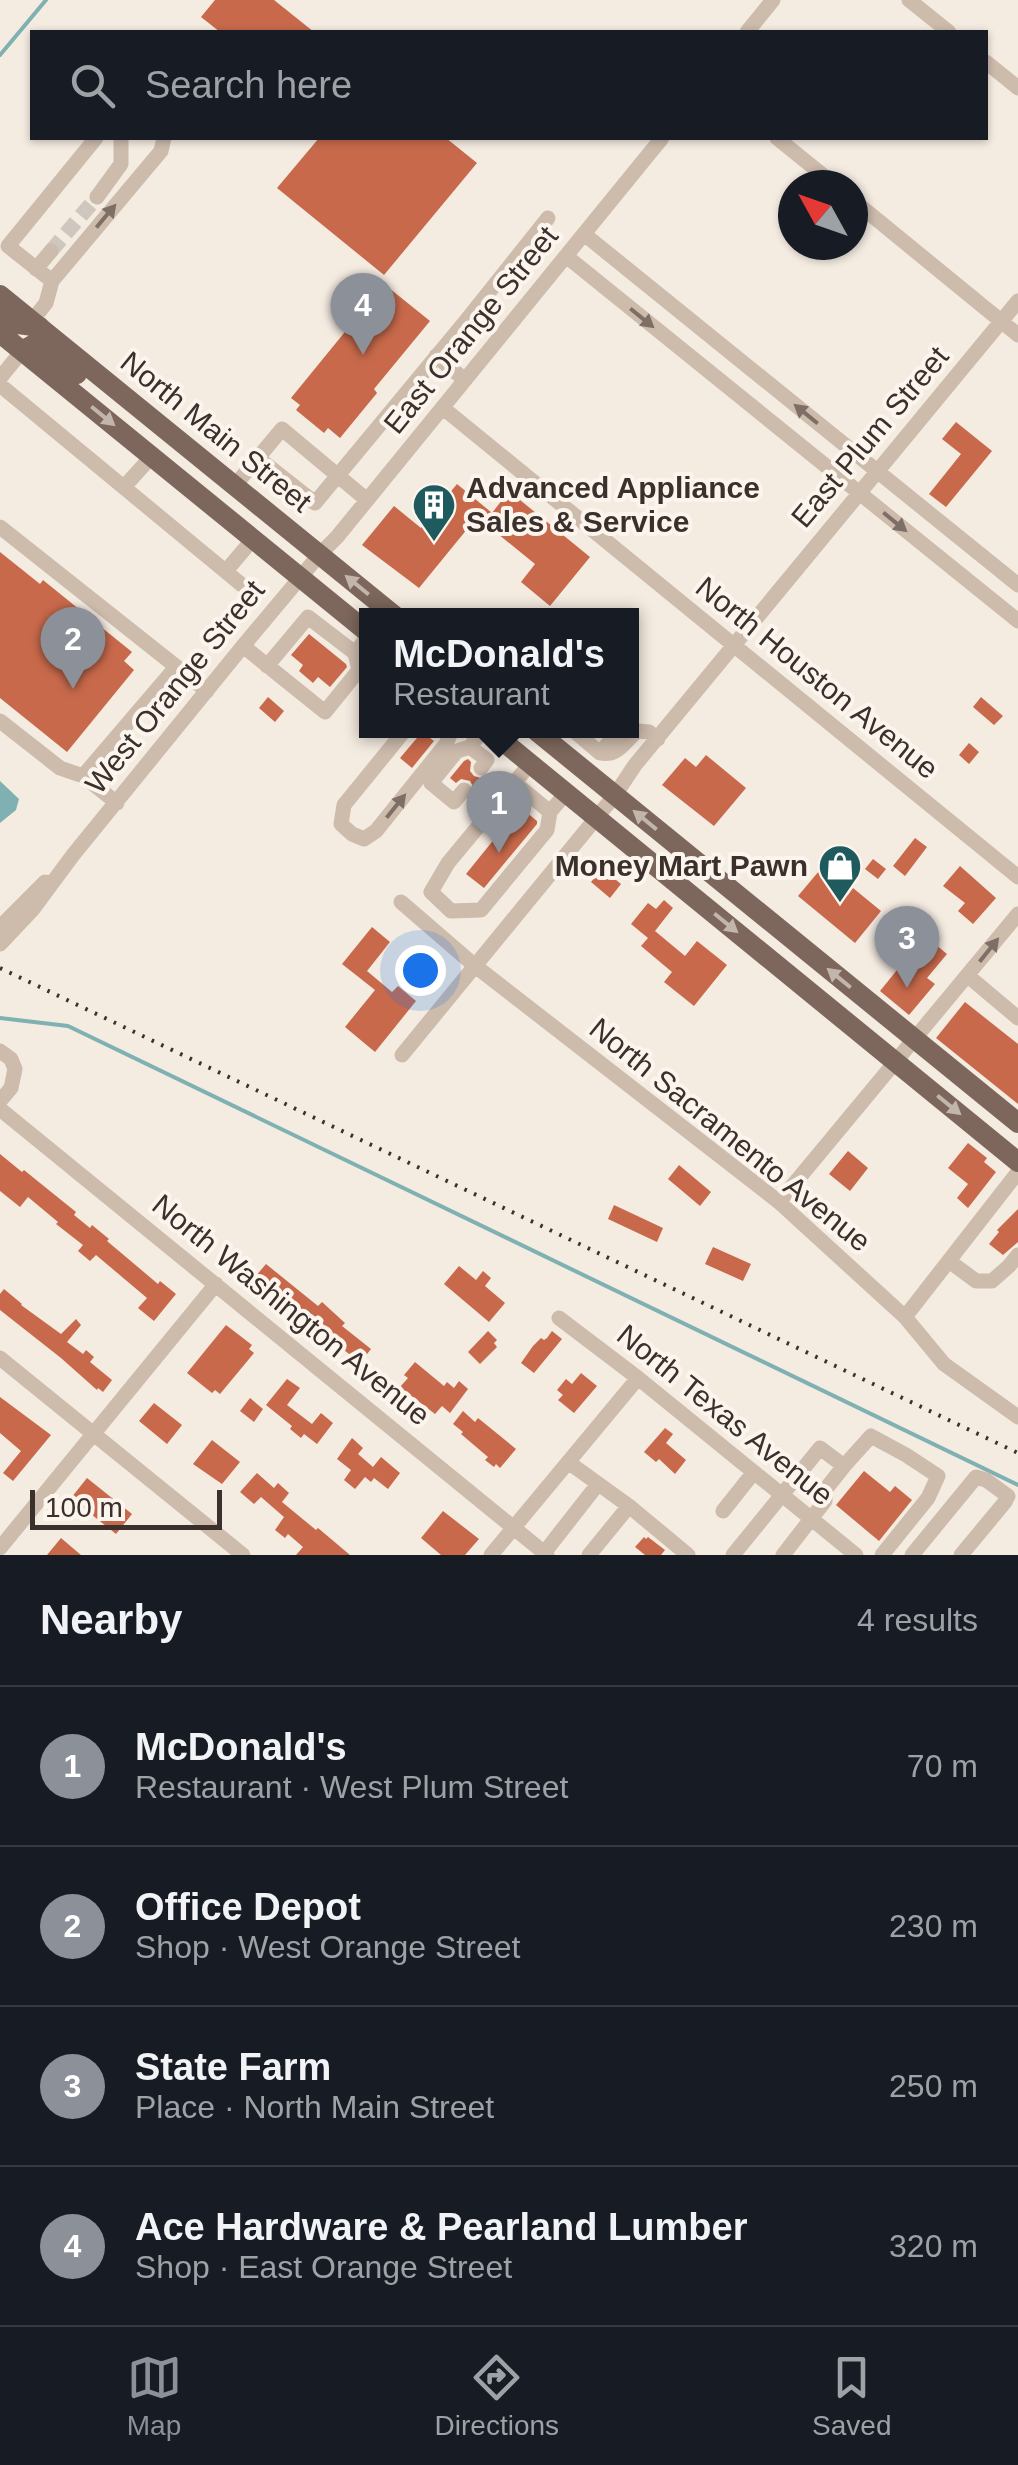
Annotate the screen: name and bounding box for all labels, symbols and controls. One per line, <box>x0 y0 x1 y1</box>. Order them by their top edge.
search box <box>30 30 988 140</box>
icon: search <box>65 58 120 113</box>
text: Search here <box>145 64 352 106</box>
north arrow <box>778 170 868 260</box>
one-way arrow <box>95 204 116 229</box>
street label: East Orange Street <box>377 219 565 440</box>
pin: 4 <box>330 272 396 355</box>
one-way arrow <box>629 307 655 328</box>
street label: East Plum Street <box>785 339 955 534</box>
street label: North Main Street <box>115 345 319 519</box>
one-way arrow <box>793 404 819 425</box>
one-way arrow <box>90 405 115 426</box>
place label: Advanced Appliance Sales & Service <box>466 471 760 538</box>
building icon: Advanced Appliance Sales & Service <box>411 482 457 543</box>
one-way arrow <box>882 511 908 532</box>
street label: North Houston Avenue <box>690 570 945 785</box>
street label: West Orange Street <box>79 573 271 800</box>
one-way arrow <box>345 575 370 596</box>
pin: 2 <box>40 606 106 689</box>
popup <box>359 608 639 738</box>
text: McDonald's <box>393 633 605 675</box>
text: Restaurant <box>393 676 550 712</box>
pin: 1 <box>466 770 532 853</box>
one-way arrow <box>385 793 406 819</box>
one-way arrow <box>633 810 658 831</box>
shop icon: Money Mart Pawn <box>817 843 863 904</box>
place label: Money Mart Pawn <box>555 849 808 882</box>
pin: 3 <box>874 906 940 988</box>
one-way arrow <box>713 912 739 933</box>
one-way arrow <box>978 937 999 962</box>
your location <box>395 945 446 996</box>
one-way arrow <box>826 968 851 989</box>
street label: North Sacramento Avenue <box>583 1011 877 1258</box>
one-way arrow <box>936 1094 962 1115</box>
street label: North Washington Avenue <box>146 1188 436 1432</box>
street label: North Texas Avenue <box>611 1318 840 1512</box>
scale bar <box>30 1485 222 1530</box>
text: 100 m <box>45 1492 123 1523</box>
text: Nearby <box>40 1596 182 1643</box>
text: 4 results <box>857 1602 978 1638</box>
text: McDonald's <box>135 1726 347 1768</box>
text: 1 <box>64 1748 81 1784</box>
text: 70 m <box>907 1748 978 1784</box>
text: Restaurant · West Plum Street <box>135 1769 568 1805</box>
text: Office Depot <box>135 1886 361 1928</box>
text: 2 <box>64 1908 81 1944</box>
text: 230 m <box>889 1908 978 1944</box>
text: Shop · West Orange Street <box>135 1929 520 1965</box>
text: State Farm <box>135 2046 331 2088</box>
text: 3 <box>64 2068 81 2104</box>
text: 250 m <box>889 2068 978 2104</box>
text: Place · North Main Street <box>135 2089 494 2125</box>
text: Ace Hardware & Pearland Lumber <box>135 2206 747 2248</box>
text: 4 <box>64 2228 81 2264</box>
text: 320 m <box>889 2228 978 2264</box>
text: Shop · East Orange Street <box>135 2249 512 2285</box>
tab: Map <box>127 2350 182 2442</box>
tab: Directions <box>435 2350 559 2442</box>
tab: Saved <box>812 2350 891 2442</box>

